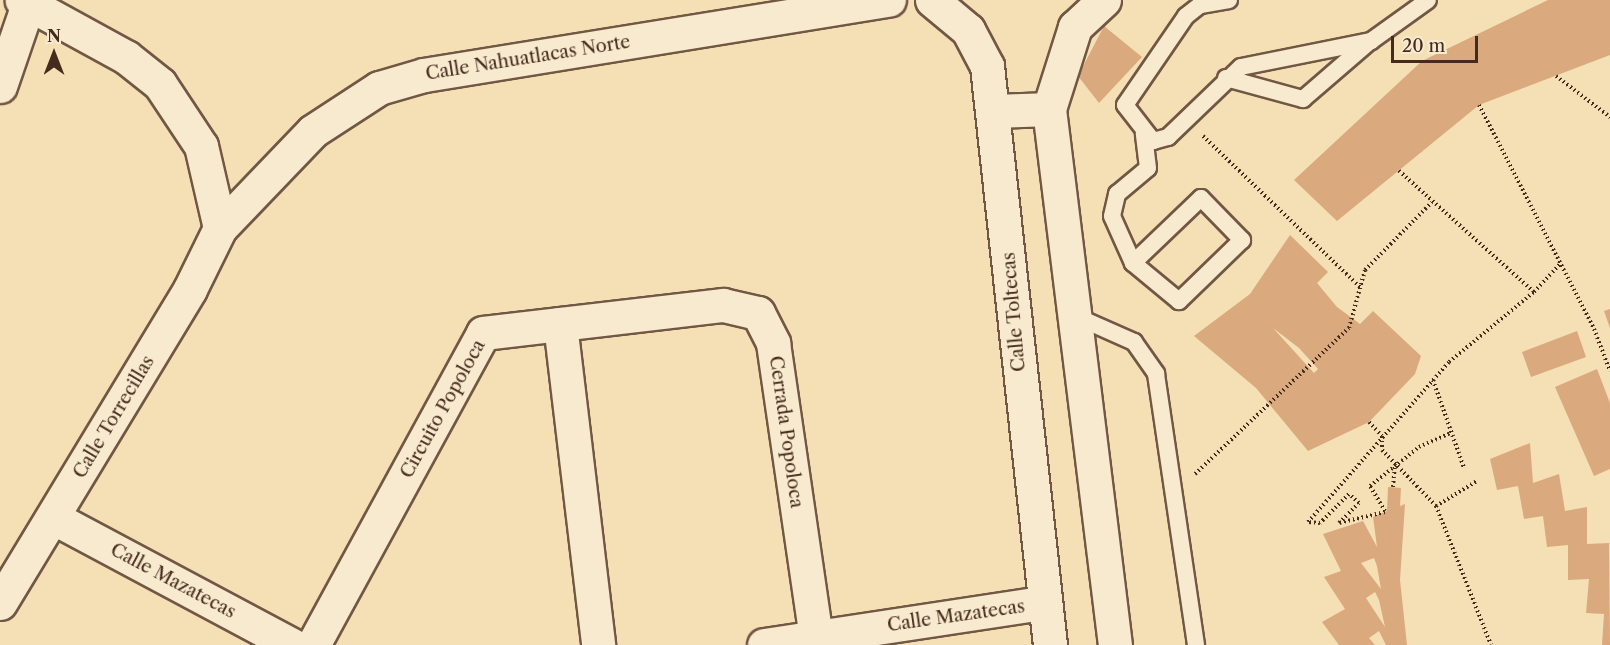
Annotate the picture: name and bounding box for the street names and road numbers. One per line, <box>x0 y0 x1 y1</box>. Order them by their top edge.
street label: Calle Nahuatlacas Norte <box>424 31 632 85</box>
street label: Calle Toltecas <box>998 251 1030 373</box>
street label: Circuito Popoloca <box>396 336 490 482</box>
street label: Calle Torrecillas <box>69 352 159 482</box>
street label: Cerrada Popoloca <box>765 354 807 510</box>
street label: Calle Mazatecas <box>107 539 239 623</box>
street label: Calle Mazatecas <box>886 596 1026 636</box>

